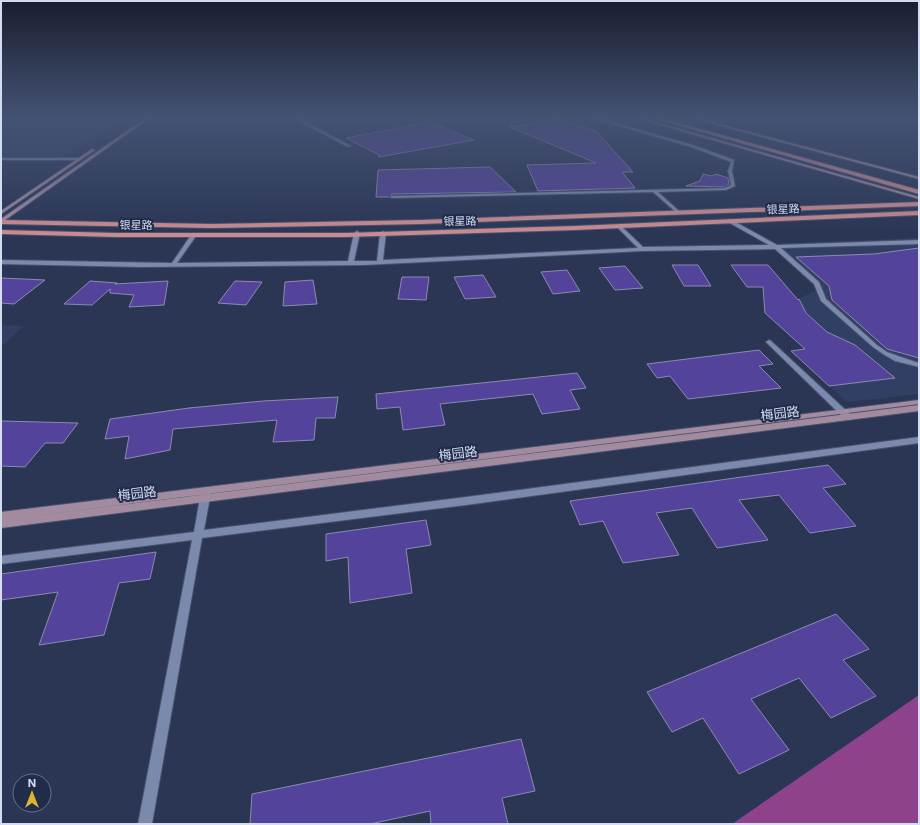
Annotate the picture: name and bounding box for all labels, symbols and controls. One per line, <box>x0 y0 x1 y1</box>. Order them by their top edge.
street label: 银星路 <box>766 201 800 217</box>
street label: 银星路 <box>443 214 477 228</box>
street label: 银星路 <box>119 218 153 232</box>
street label: 梅园路 <box>760 403 800 423</box>
street label: 梅园路 <box>438 443 478 463</box>
street label: 梅园路 <box>117 483 157 503</box>
north arrow <box>12 773 52 813</box>
text: N <box>28 776 36 790</box>

